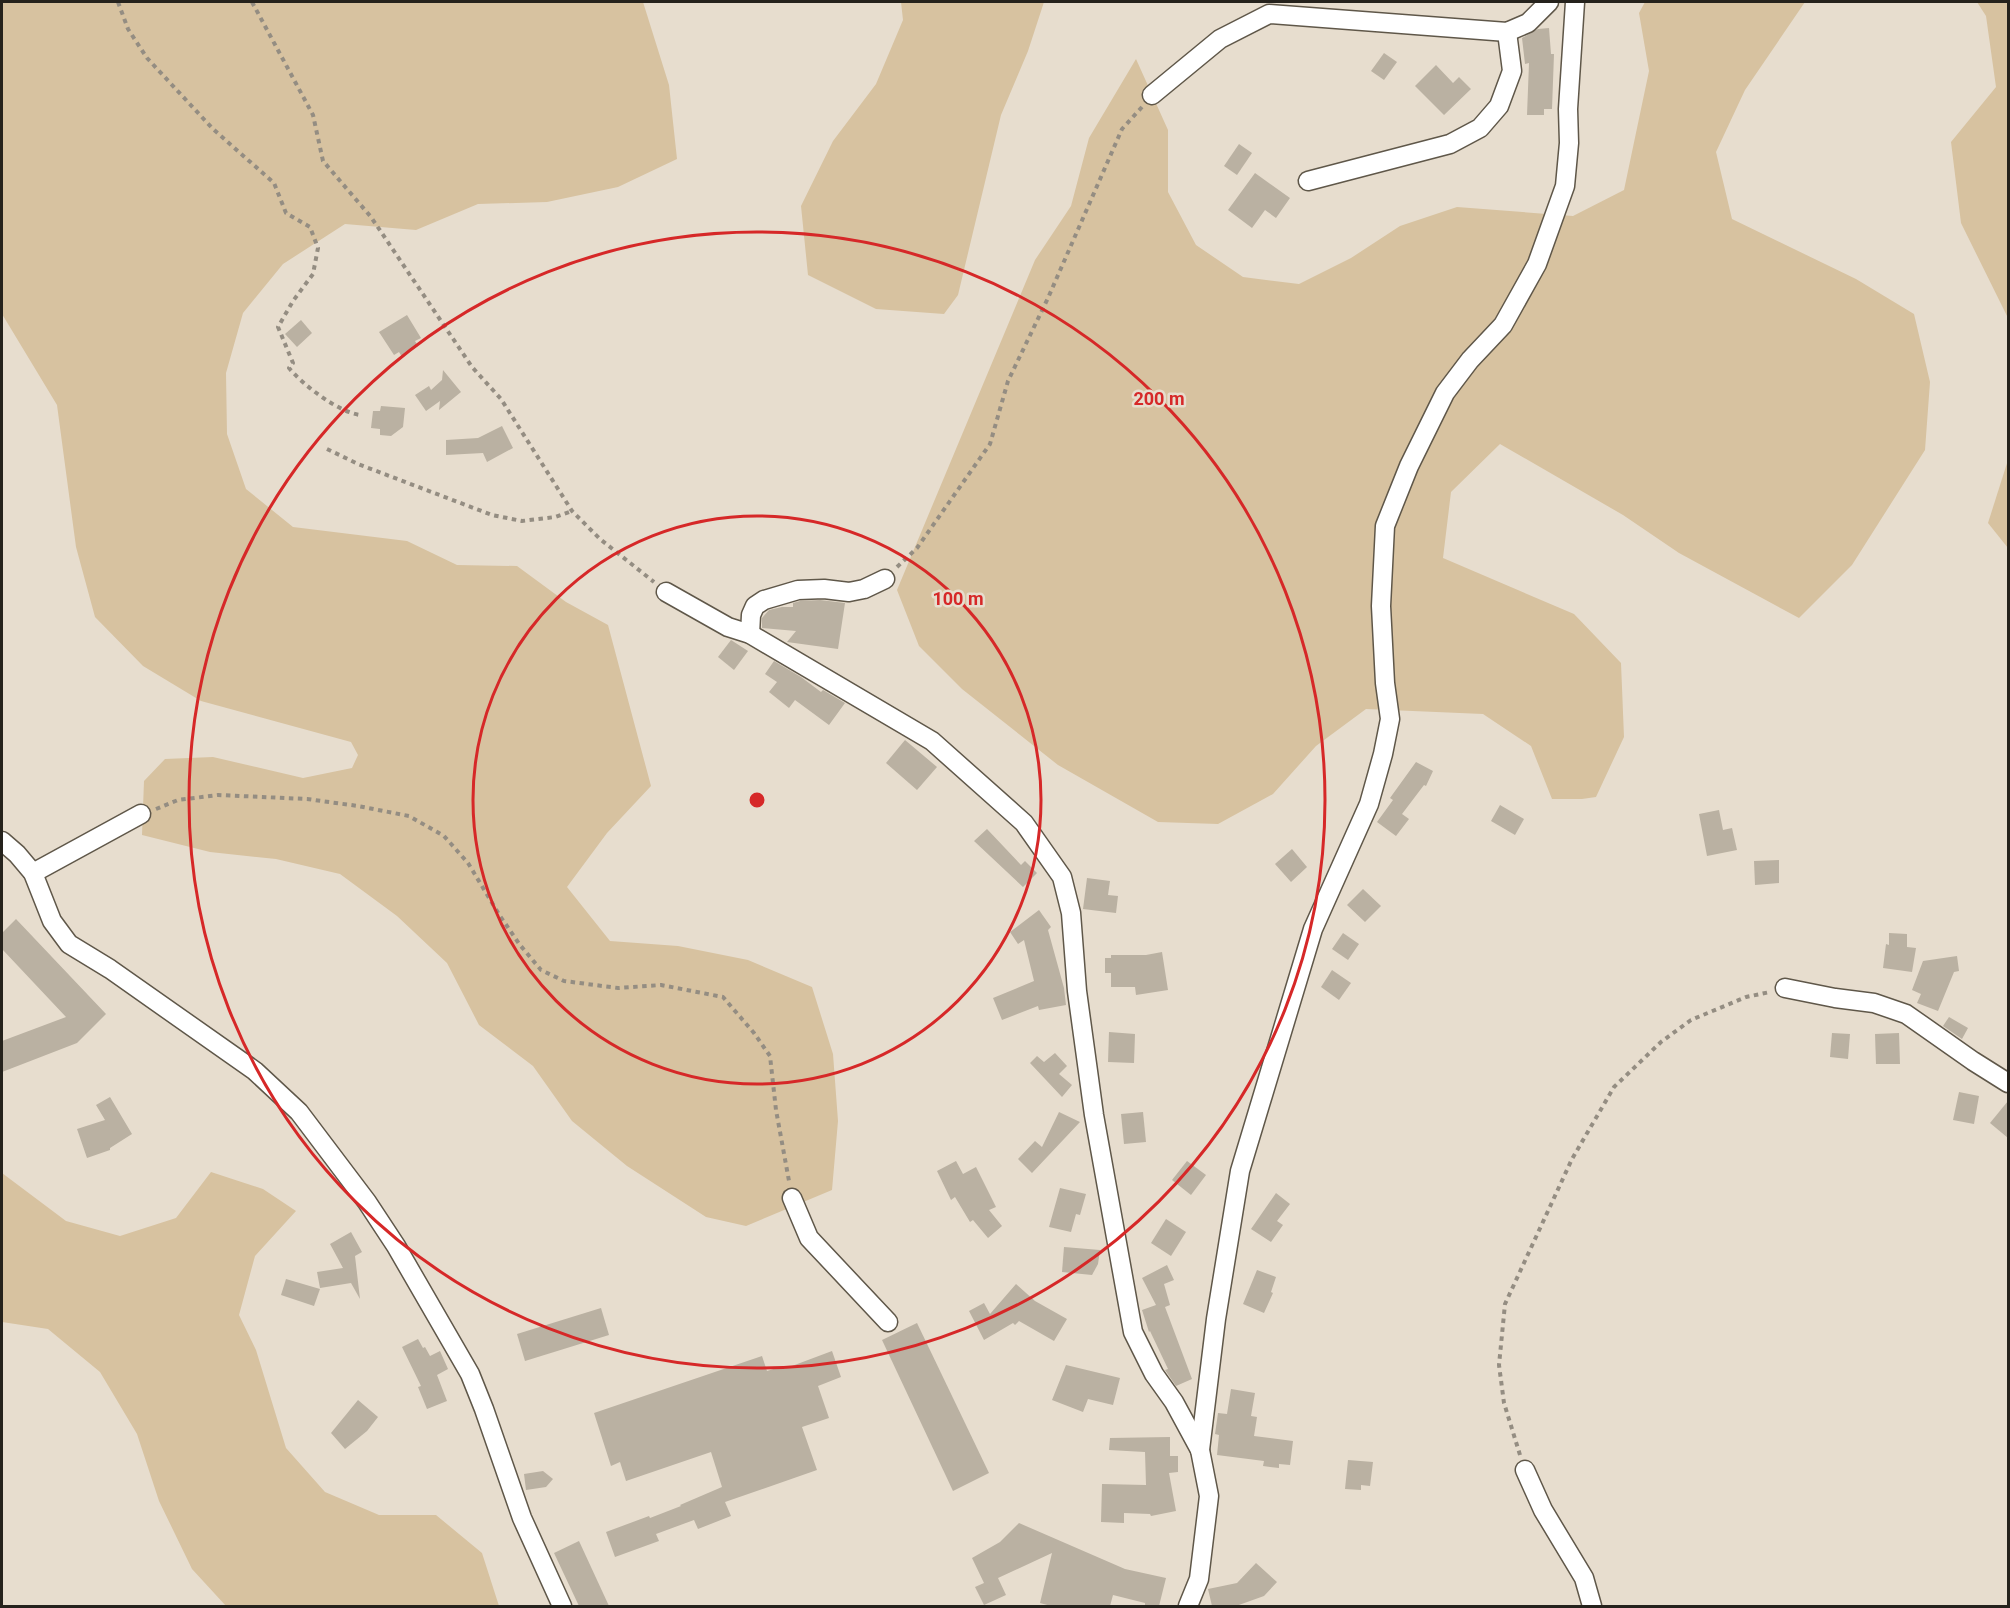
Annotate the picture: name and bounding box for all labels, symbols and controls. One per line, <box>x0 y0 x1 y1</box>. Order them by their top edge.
text: 200 m <box>1133 388 1185 409</box>
text: 100 m <box>932 588 984 609</box>
centre of rings <box>747 790 767 810</box>

